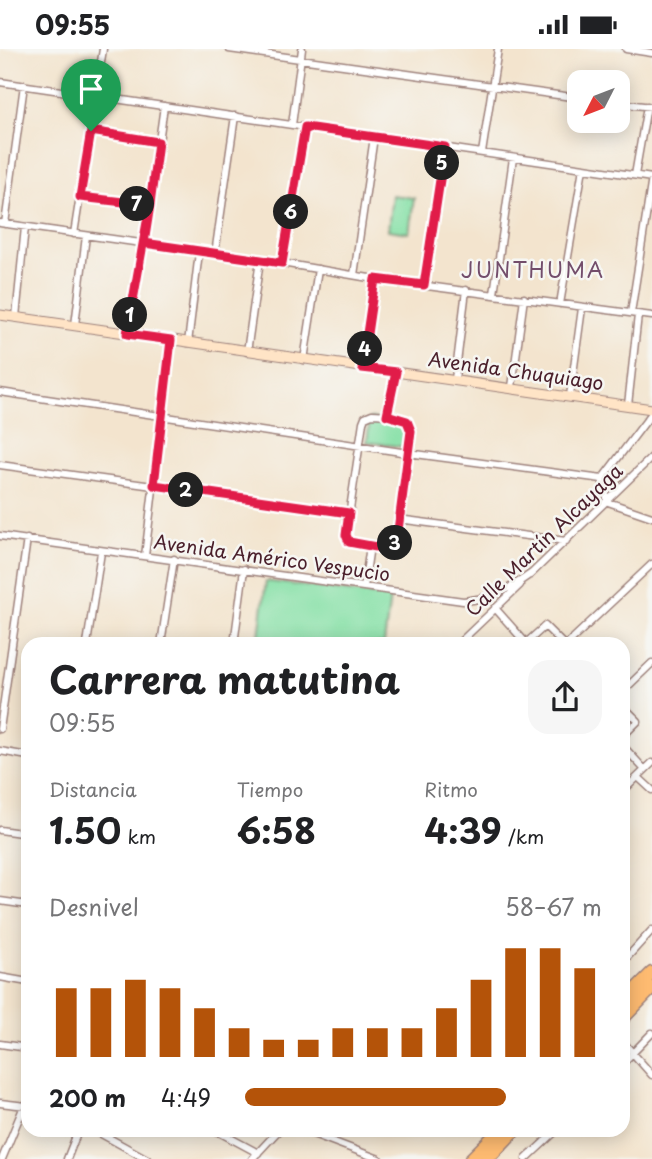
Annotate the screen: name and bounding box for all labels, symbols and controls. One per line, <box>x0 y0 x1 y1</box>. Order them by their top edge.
text: 09:55 <box>35 5 110 44</box>
pin <box>61 59 121 131</box>
icon: arrive <box>72 70 110 108</box>
north arrow <box>567 70 630 133</box>
map controls <box>567 70 630 133</box>
pin: 5 <box>424 145 460 181</box>
text: 5 <box>435 148 448 176</box>
pin: 7 <box>120 187 154 221</box>
text: 7 <box>131 189 142 217</box>
pin: 6 <box>274 195 308 229</box>
text: 6 <box>284 197 297 225</box>
district label: JUNTHUMA <box>461 253 605 285</box>
pin: 1 <box>113 297 148 333</box>
text: 1 <box>125 300 134 328</box>
pin: 4 <box>348 331 382 367</box>
text: 4 <box>358 334 371 362</box>
street label: Avenida Chuquiago <box>427 344 606 396</box>
street label: Calle Martín Alcayaga <box>458 456 628 622</box>
pin: 2 <box>168 473 204 507</box>
text: 2 <box>179 475 192 503</box>
pin: 3 <box>378 525 412 561</box>
street label: Avenida Américo Vespucio <box>152 527 392 587</box>
text: 3 <box>388 528 401 556</box>
text: Carrera matutina <box>49 650 400 707</box>
button: share <box>528 660 602 734</box>
text: 09:55 <box>49 705 115 740</box>
text: Distancia <box>49 775 137 803</box>
text: Tiempo <box>237 775 303 803</box>
text: Ritmo <box>424 775 478 803</box>
text: 1.50 <box>49 803 121 856</box>
text: 6:58 <box>237 803 316 856</box>
text: 4:39 <box>424 803 502 856</box>
text: km <box>121 822 156 850</box>
text: /km <box>502 822 544 850</box>
text: Desnivel <box>49 889 139 924</box>
text: 58–67 m <box>505 889 602 924</box>
text: 200 m <box>49 1080 126 1115</box>
text: 4:49 <box>161 1080 211 1115</box>

